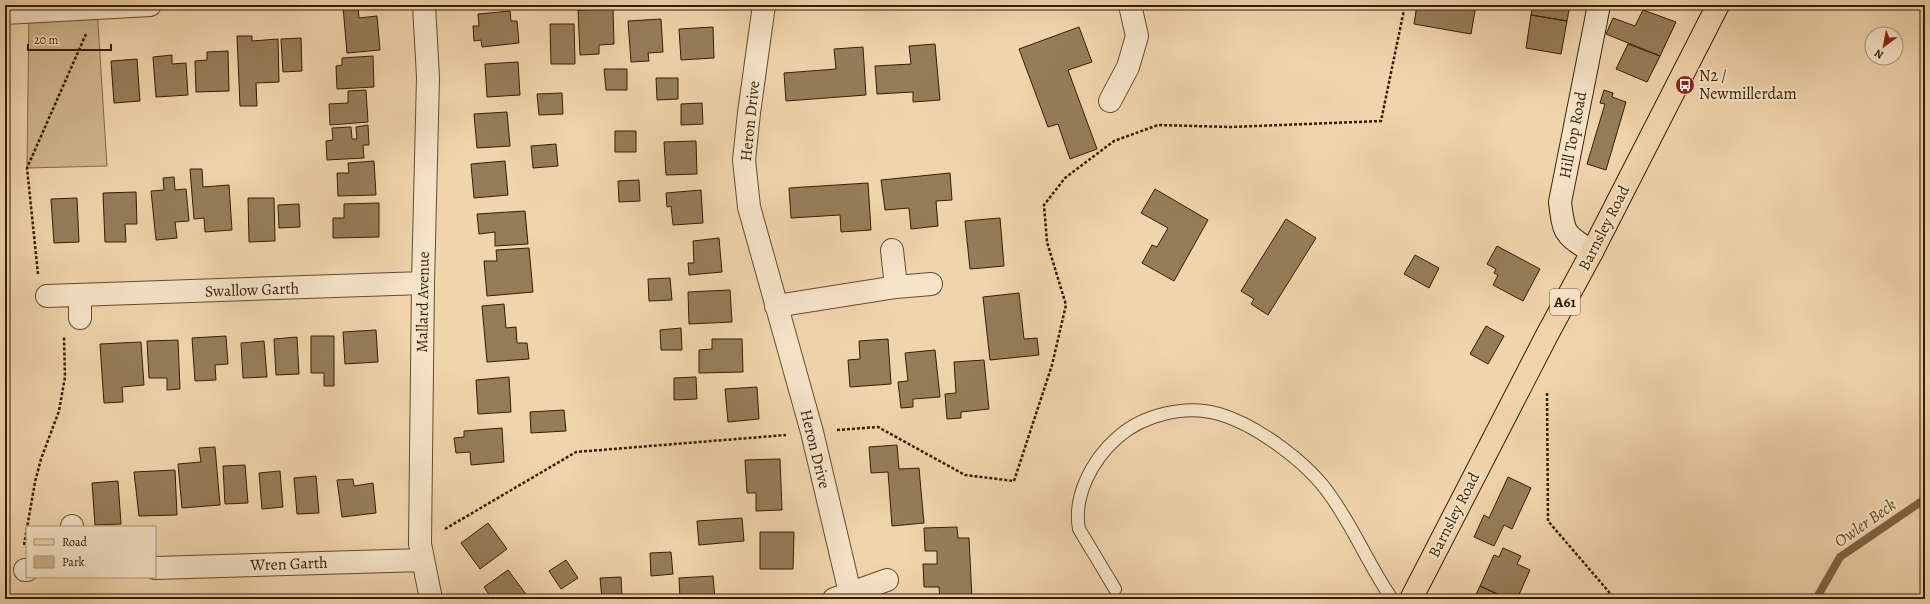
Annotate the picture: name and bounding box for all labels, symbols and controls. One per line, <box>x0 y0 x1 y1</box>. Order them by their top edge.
scale bar <box>28 26 111 52</box>
north arrow <box>1864 26 1904 66</box>
text: 20 m <box>34 32 58 48</box>
text: N <box>1872 46 1886 63</box>
place label: N2 / Newmillerdam <box>1699 65 1797 105</box>
bus stop icon: N2 / Newmillerdam <box>1674 74 1696 96</box>
street label: Heron Drive <box>735 80 765 162</box>
street label: Hill Top Road <box>1554 89 1592 180</box>
street label: Barnsley Road <box>1573 181 1635 274</box>
street label: Mallard Avenue <box>411 251 435 353</box>
street label: Swallow Garth <box>204 277 300 303</box>
road number: A61 <box>1550 289 1580 315</box>
street label: Heron Drive <box>795 407 835 491</box>
street label: Barnsley Road <box>1423 468 1485 561</box>
water label: Owler Beck <box>1829 493 1901 553</box>
legend <box>26 526 156 578</box>
text: Road <box>62 534 88 550</box>
street label: Wren Garth <box>249 552 328 576</box>
text: Park <box>62 554 85 570</box>

